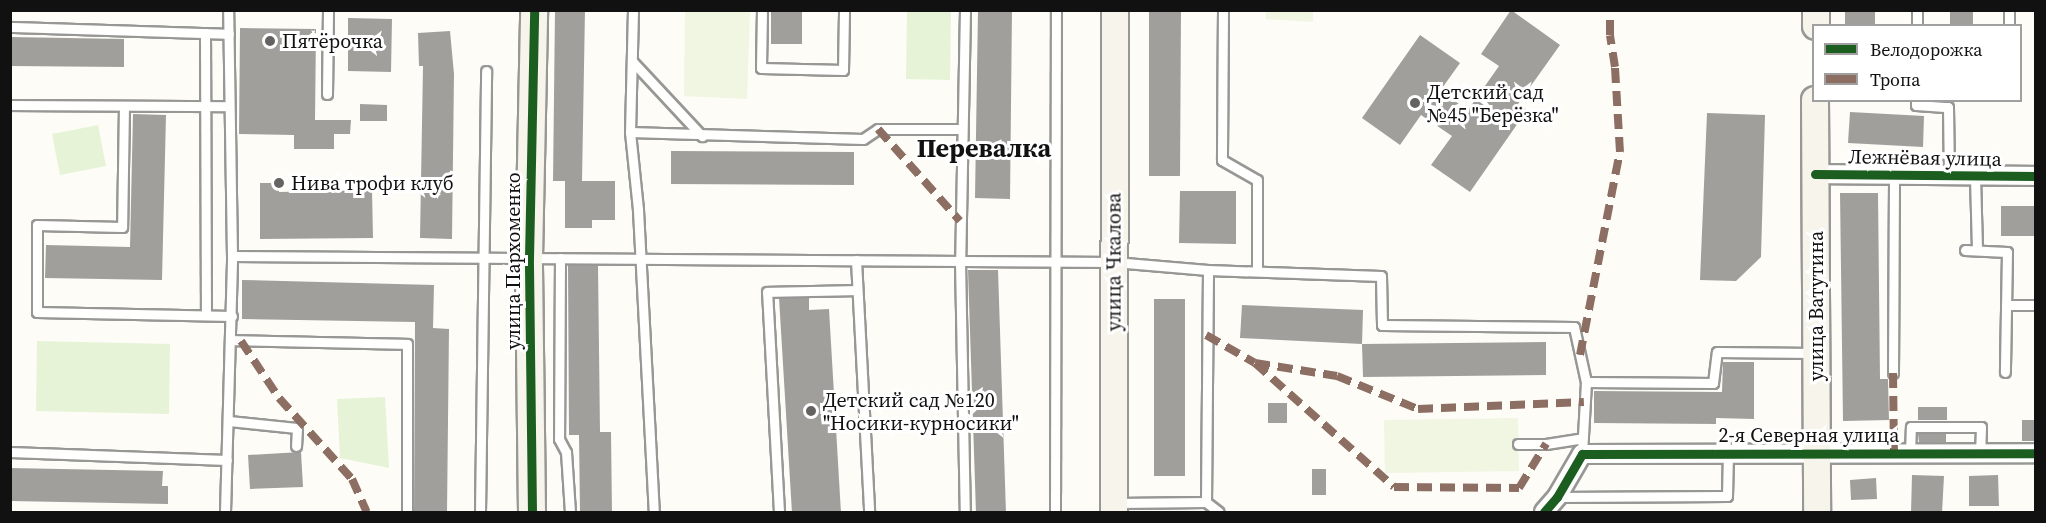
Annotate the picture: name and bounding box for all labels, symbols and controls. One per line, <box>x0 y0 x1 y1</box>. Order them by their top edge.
legend <box>1812 24 2022 102</box>
place label: Пятёрочка <box>282 29 383 53</box>
marker: Пятёрочка <box>263 34 277 48</box>
text: Велодорожка <box>1870 37 1982 62</box>
text: Тропа <box>1870 67 1920 92</box>
place label: Детский сад №45 "Берёзка" <box>1427 80 1559 127</box>
marker: Детский сад №45 "Берёзка" <box>1408 96 1422 110</box>
district label: Перевалка <box>917 133 1051 165</box>
street label: Лежнёвая улица <box>1848 145 2002 171</box>
place label: Нива трофи клуб <box>291 171 454 195</box>
street label: улица Пархоменко <box>501 172 525 350</box>
marker: Нива трофи клуб <box>272 176 286 190</box>
street label: улица Чкалова <box>1102 193 1126 331</box>
street label: улица Ватутина <box>1804 231 1828 381</box>
place label: Детский сад №120 "Носики-курносики" <box>823 388 1019 435</box>
marker: Детский сад №120 "Носики-курносики" <box>804 404 818 418</box>
street label: 2-я Северная улица <box>1719 423 1899 447</box>

